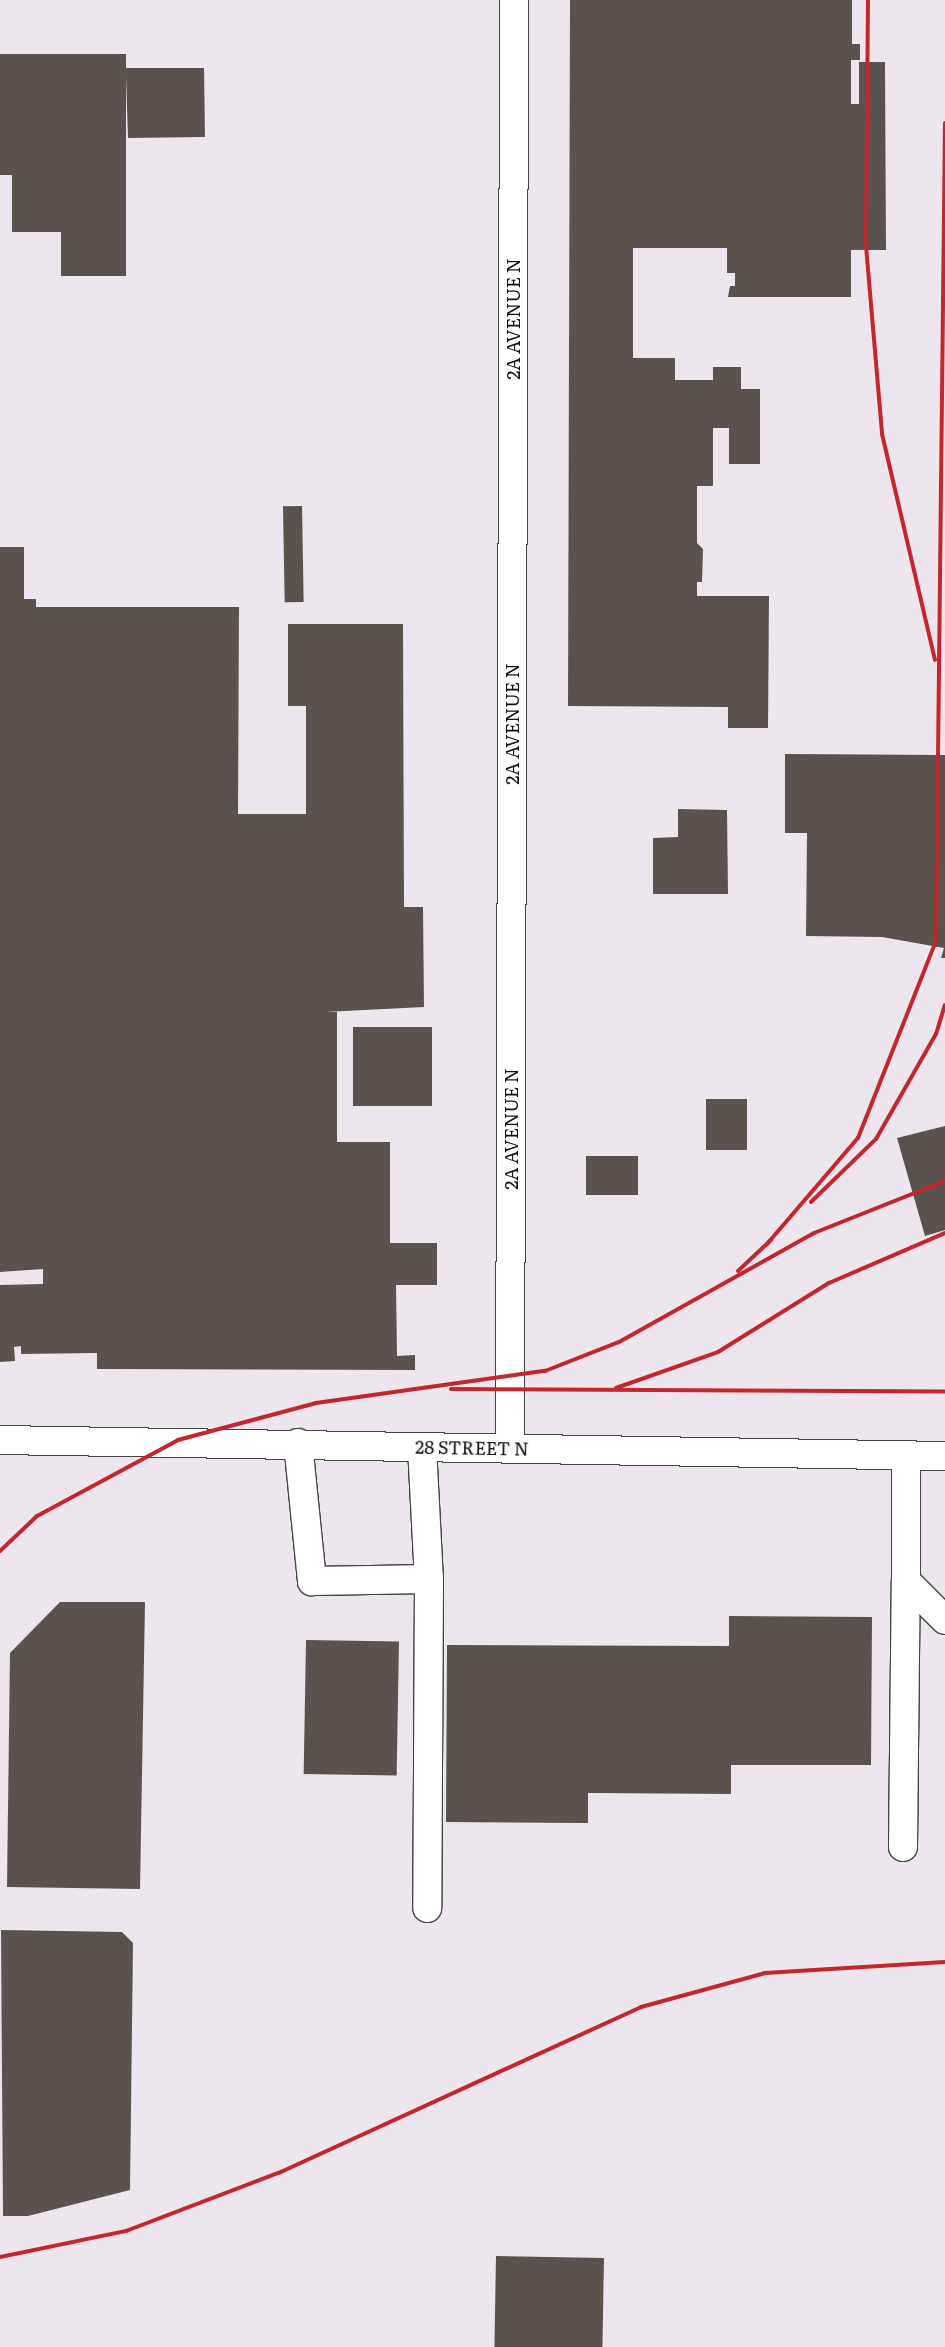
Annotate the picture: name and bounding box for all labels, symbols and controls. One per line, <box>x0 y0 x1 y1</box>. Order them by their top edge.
street label: 2A AVENUE N <box>502 258 524 380</box>
street label: 2A AVENUE N <box>501 663 523 785</box>
street label: 2A AVENUE N <box>500 1068 522 1190</box>
street label: 28 STREET N <box>415 1436 529 1460</box>

